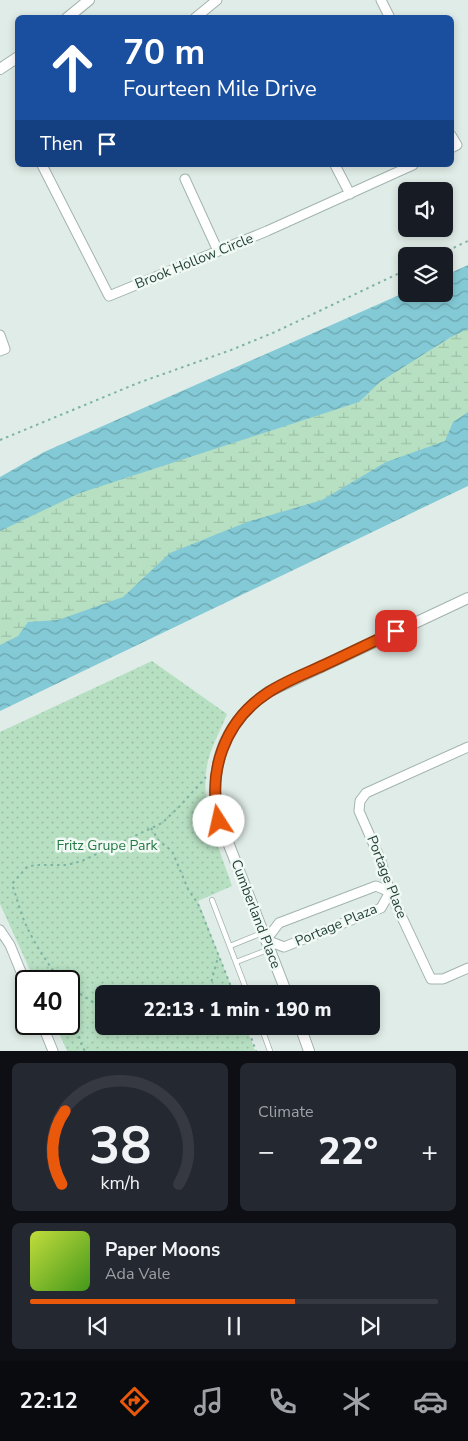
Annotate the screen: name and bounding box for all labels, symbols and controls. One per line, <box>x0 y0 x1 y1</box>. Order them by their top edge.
text: 70 m <box>123 29 205 76</box>
icon: ahead <box>40 35 105 100</box>
text: Fourteen Mile Drive <box>123 74 317 104</box>
icon: arrive <box>93 130 121 158</box>
text: Then <box>40 131 83 157</box>
map controls <box>398 182 453 302</box>
button: sound <box>398 182 453 237</box>
street label: Brook Hollow Circle <box>132 229 256 293</box>
button: layers <box>398 247 453 302</box>
pin <box>375 610 417 652</box>
icon: arrive <box>382 617 410 645</box>
position arrow <box>192 794 244 846</box>
street label: Portage Place <box>362 833 412 921</box>
park label: Fritz Grupe Park <box>57 836 158 855</box>
street label: Cumberland Place <box>226 857 286 971</box>
street label: Portage Plaza <box>292 899 380 951</box>
speed limit sign: 40 <box>15 970 80 1035</box>
text: 22:13 · 1 min · 190 m <box>144 997 331 1023</box>
text: Climate <box>258 1101 313 1123</box>
text: 38 <box>89 1110 151 1181</box>
text: 22° <box>318 1126 378 1177</box>
text: − <box>258 1133 275 1171</box>
text: + <box>421 1133 438 1171</box>
text: km/h <box>100 1171 140 1195</box>
text: Paper Moons <box>105 1237 220 1263</box>
text: Ada Vale <box>105 1263 170 1285</box>
icon: previous <box>84 1312 112 1340</box>
icon: pause <box>220 1312 248 1340</box>
icon: next <box>356 1312 384 1340</box>
icon: directions <box>117 1384 152 1419</box>
icon: music <box>191 1384 226 1419</box>
icon: phone <box>265 1384 300 1419</box>
icon: climate <box>339 1384 374 1419</box>
icon: car <box>413 1384 448 1419</box>
text: 22:12 <box>20 1386 78 1416</box>

